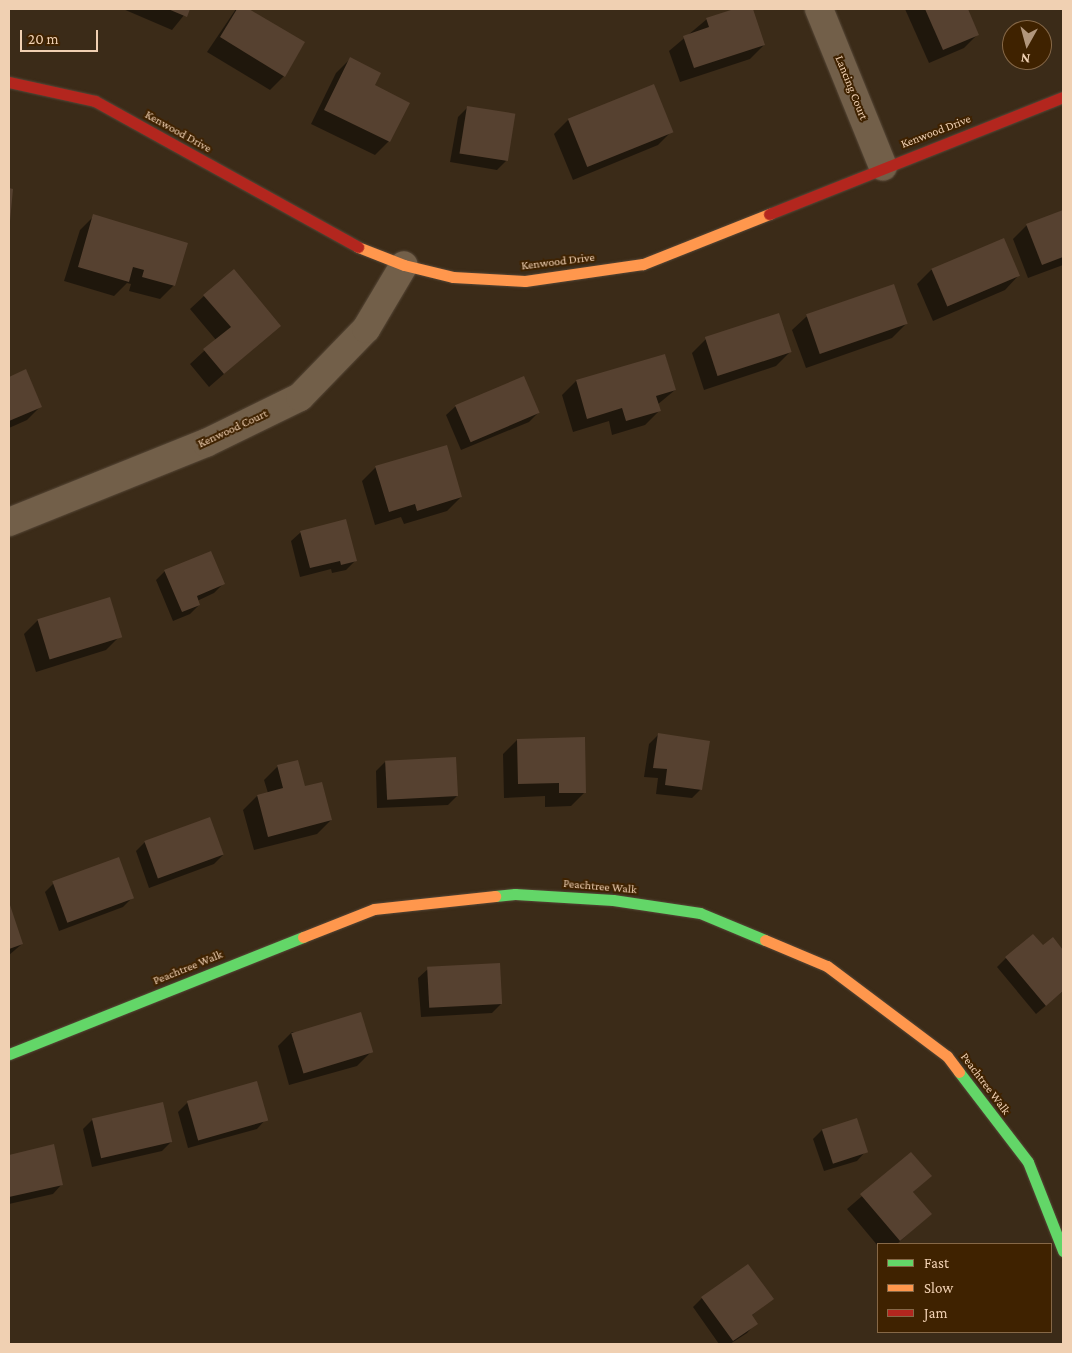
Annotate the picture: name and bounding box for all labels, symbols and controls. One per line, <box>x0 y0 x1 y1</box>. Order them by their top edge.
scale bar <box>22 20 100 52</box>
north arrow <box>1002 20 1052 70</box>
text: 20 m <box>28 31 59 47</box>
text: N <box>1020 50 1031 67</box>
street label: Lancing Court <box>832 54 870 122</box>
street label: Kenwood Drive <box>142 108 214 156</box>
street label: Kenwood Drive <box>899 112 973 152</box>
street label: Kenwood Drive <box>521 250 595 274</box>
street label: Kenwood Court <box>196 407 270 451</box>
street label: Peachtree Walk <box>563 877 637 897</box>
street label: Peachtree Walk <box>151 948 225 988</box>
street label: Peachtree Walk <box>957 1050 1013 1118</box>
legend <box>877 1243 1052 1333</box>
text: Fast <box>924 1255 949 1271</box>
text: Slow <box>924 1280 953 1296</box>
text: Jam <box>924 1305 947 1321</box>

